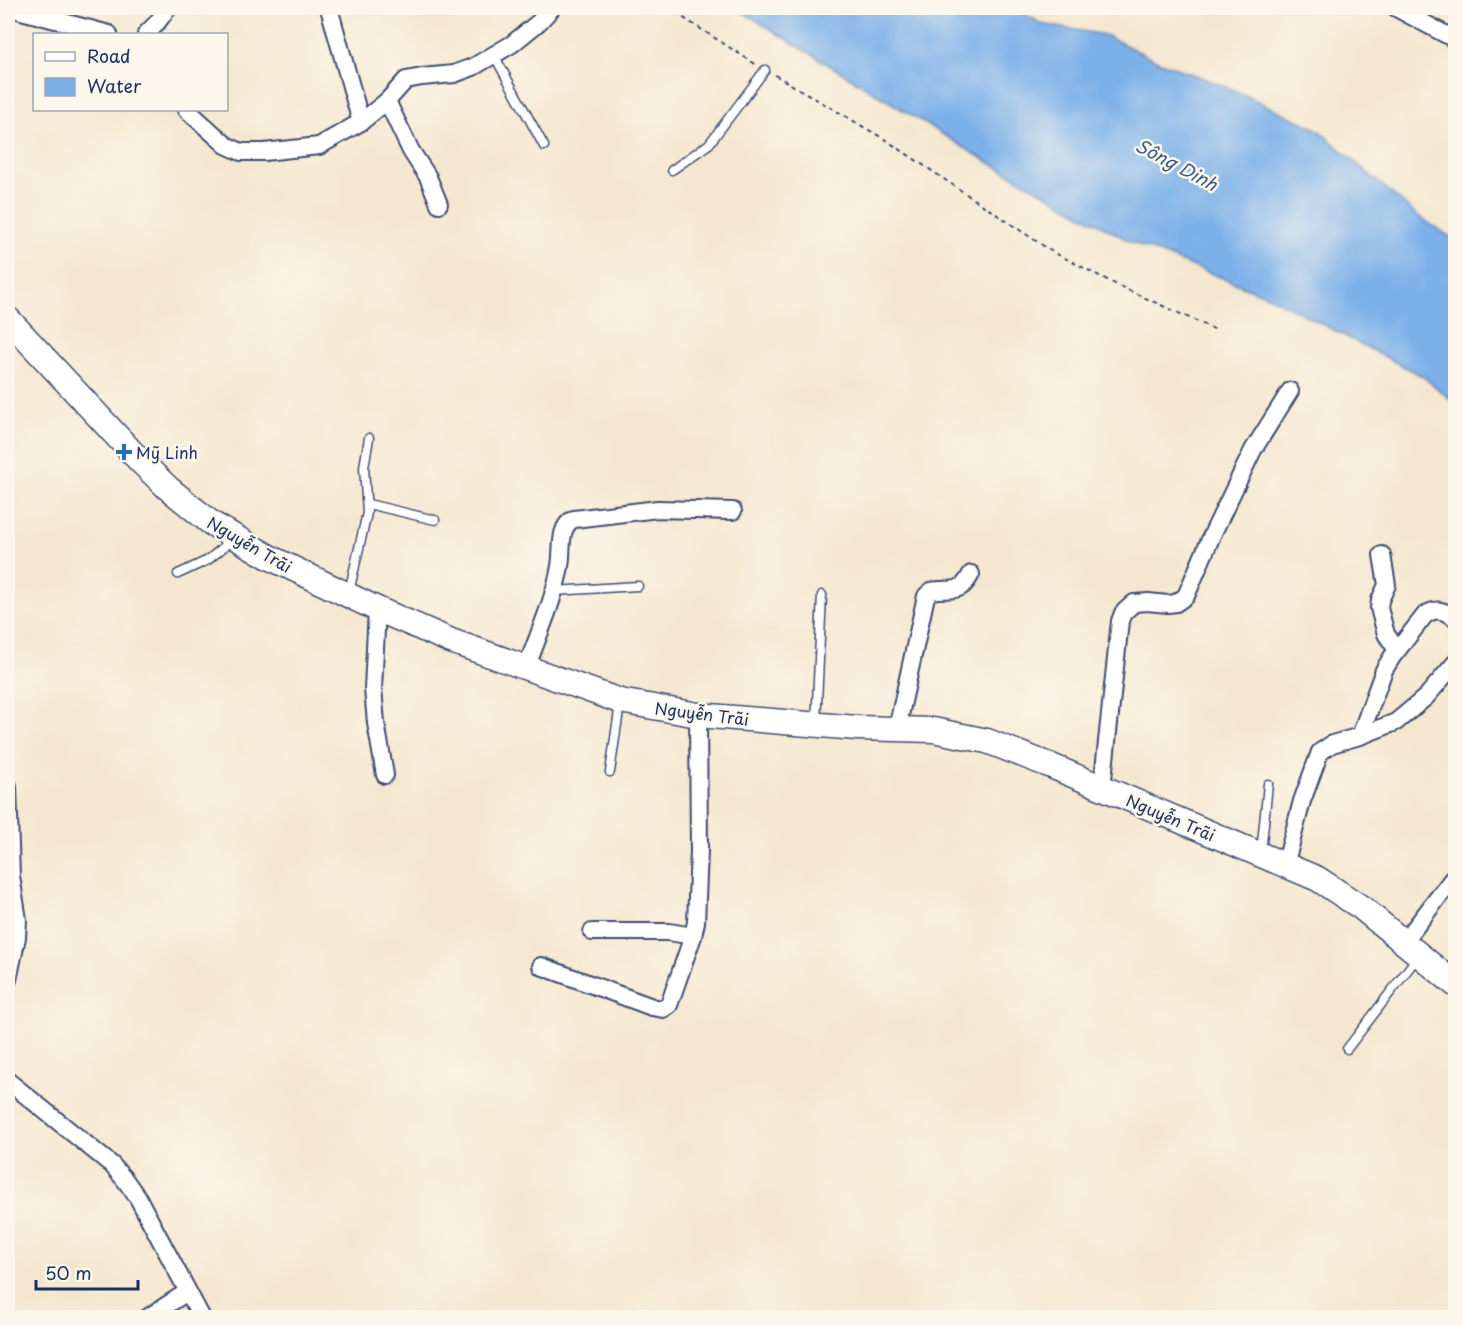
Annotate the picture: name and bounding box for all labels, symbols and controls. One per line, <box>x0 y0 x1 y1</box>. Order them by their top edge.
legend <box>33 33 228 111</box>
text: Road <box>87 42 131 69</box>
text: Water <box>87 72 142 99</box>
water label: Sông Dinh <box>1131 131 1223 197</box>
place label: Mỹ Linh <box>136 440 198 464</box>
marker: Mỹ Linh <box>117 445 131 459</box>
street label: Nguyễn Trãi <box>203 510 297 578</box>
street label: Nguyễn Trãi <box>654 695 750 731</box>
street label: Nguyễn Trãi <box>1123 788 1219 846</box>
scale bar <box>36 1253 138 1291</box>
text: 50 m <box>45 1259 92 1286</box>

